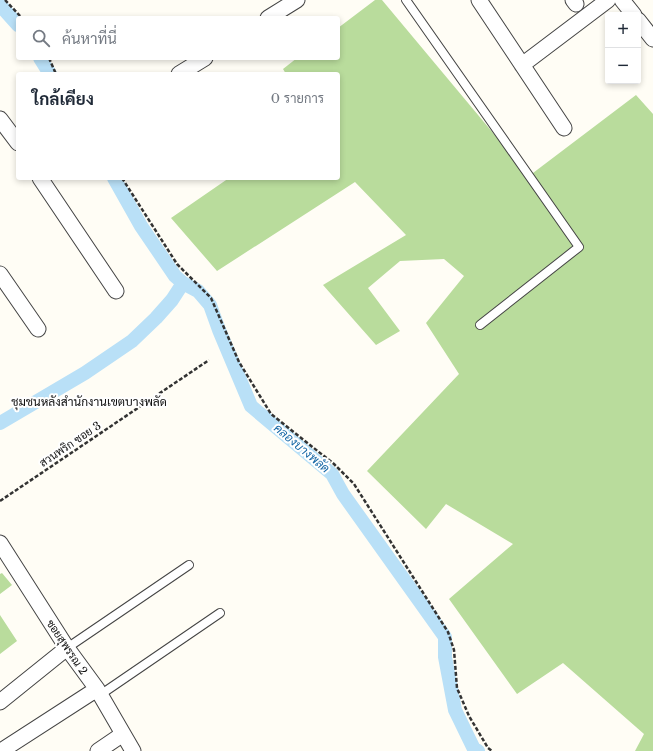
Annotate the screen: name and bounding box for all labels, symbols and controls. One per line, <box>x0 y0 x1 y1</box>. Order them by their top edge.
map controls <box>605 12 641 84</box>
button: + <box>605 12 641 48</box>
search box <box>16 16 340 60</box>
icon: search <box>30 27 52 49</box>
text: ค้นหาที่นี่ <box>62 29 117 48</box>
button: − <box>605 48 641 84</box>
text: ใกล้เคียง <box>32 89 94 110</box>
text: 0 รายการ <box>271 90 324 107</box>
district label: ชุมชนหลังสำนักงานเขตบางพลัด <box>11 394 167 411</box>
street label: สวนพริก ซอย 3 <box>37 418 104 470</box>
water label: คลองบางพลัด <box>271 420 333 476</box>
street label: ซอยสุพรรณ 2 <box>42 617 91 679</box>

